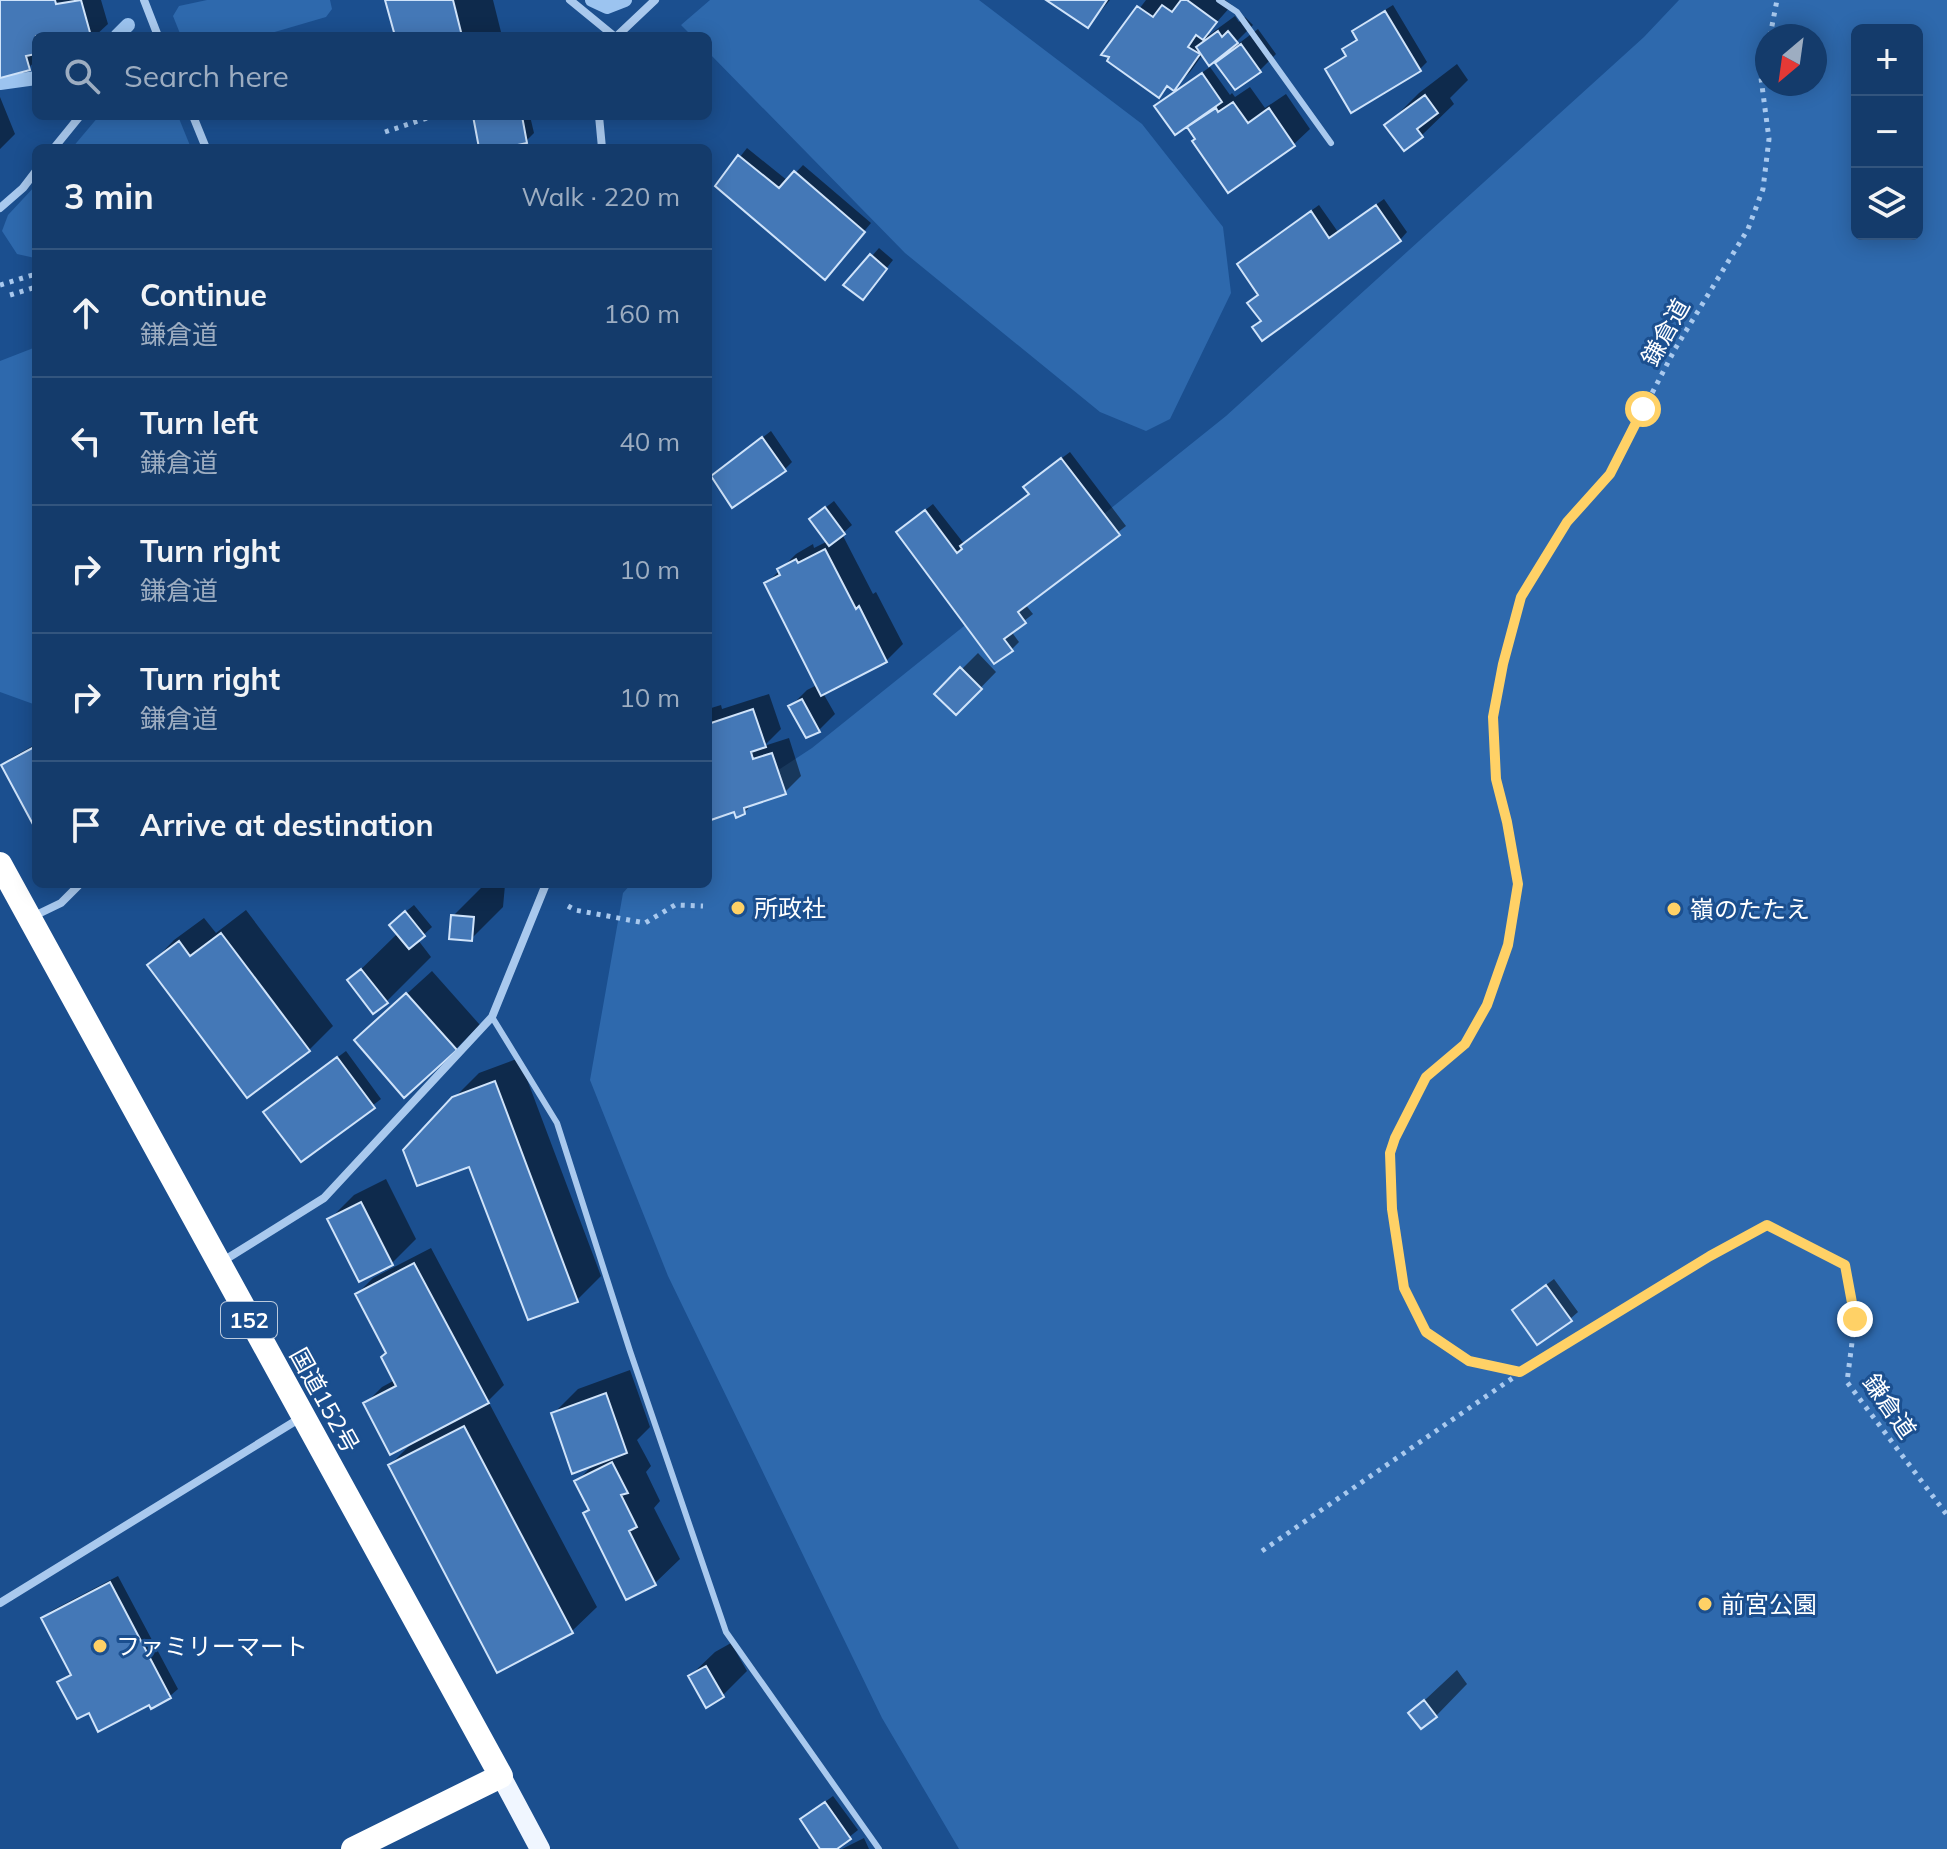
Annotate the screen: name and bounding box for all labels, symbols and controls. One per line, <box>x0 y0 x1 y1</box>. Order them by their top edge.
north arrow <box>1755 24 1827 96</box>
map controls <box>1851 24 1923 240</box>
button: + <box>1851 24 1923 96</box>
search box <box>32 32 712 120</box>
icon: search <box>60 54 104 98</box>
text: Search here <box>124 57 289 95</box>
button: − <box>1851 96 1923 168</box>
button: layers <box>1851 168 1923 240</box>
text: 3 min <box>64 175 154 218</box>
text: Walk · 220 m <box>521 180 680 213</box>
text: Continue <box>140 276 267 314</box>
icon: ahead <box>64 291 108 335</box>
street label: 鎌倉道 <box>1634 293 1696 371</box>
text: 160 m <box>604 297 680 330</box>
text: 鎌倉道 <box>140 318 218 351</box>
route start <box>1625 391 1661 427</box>
text: Turn left <box>140 404 258 442</box>
icon: left <box>64 419 108 463</box>
text: 40 m <box>619 425 680 458</box>
text: 鎌倉道 <box>140 446 218 479</box>
text: Turn right <box>140 532 280 570</box>
icon: right <box>64 547 108 591</box>
text: 10 m <box>619 553 680 586</box>
text: 鎌倉道 <box>140 574 218 607</box>
text: Turn right <box>140 660 280 698</box>
icon: right <box>64 675 108 719</box>
text: 10 m <box>619 681 680 714</box>
text: 鎌倉道 <box>140 702 218 735</box>
icon: arrive <box>64 803 108 847</box>
text: Arrive at destination <box>140 806 434 844</box>
place label: 所政社 <box>754 893 826 923</box>
place label: 嶺のたたえ <box>1690 894 1810 924</box>
marker: 所政社 <box>729 899 747 917</box>
marker: 嶺のたたえ <box>1665 900 1683 918</box>
route end <box>1837 1301 1873 1337</box>
road number: 152 <box>221 1302 277 1338</box>
street label: 国道152号 <box>284 1342 366 1458</box>
street label: 鎌倉道 <box>1857 1368 1923 1444</box>
place label: 前宮公園 <box>1721 1589 1817 1619</box>
marker: 前宮公園 <box>1696 1595 1714 1613</box>
place label: ファミリーマート <box>116 1631 308 1661</box>
marker: ファミリーマート <box>91 1637 109 1655</box>

